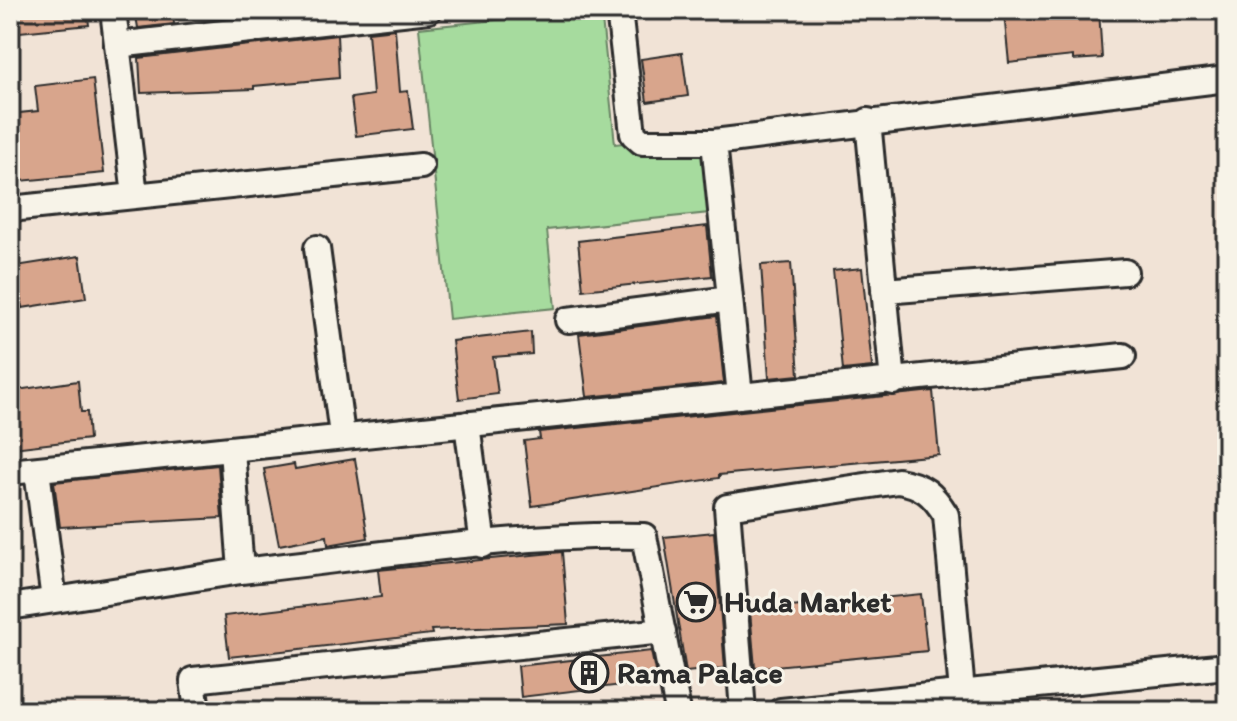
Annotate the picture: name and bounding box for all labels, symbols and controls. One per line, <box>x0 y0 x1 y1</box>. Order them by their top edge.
supermarket icon: Huda Market <box>675 581 717 623</box>
place label: Huda Market <box>724 583 892 620</box>
building icon: Rama Palace <box>568 652 610 694</box>
place label: Rama Palace <box>617 654 783 691</box>

